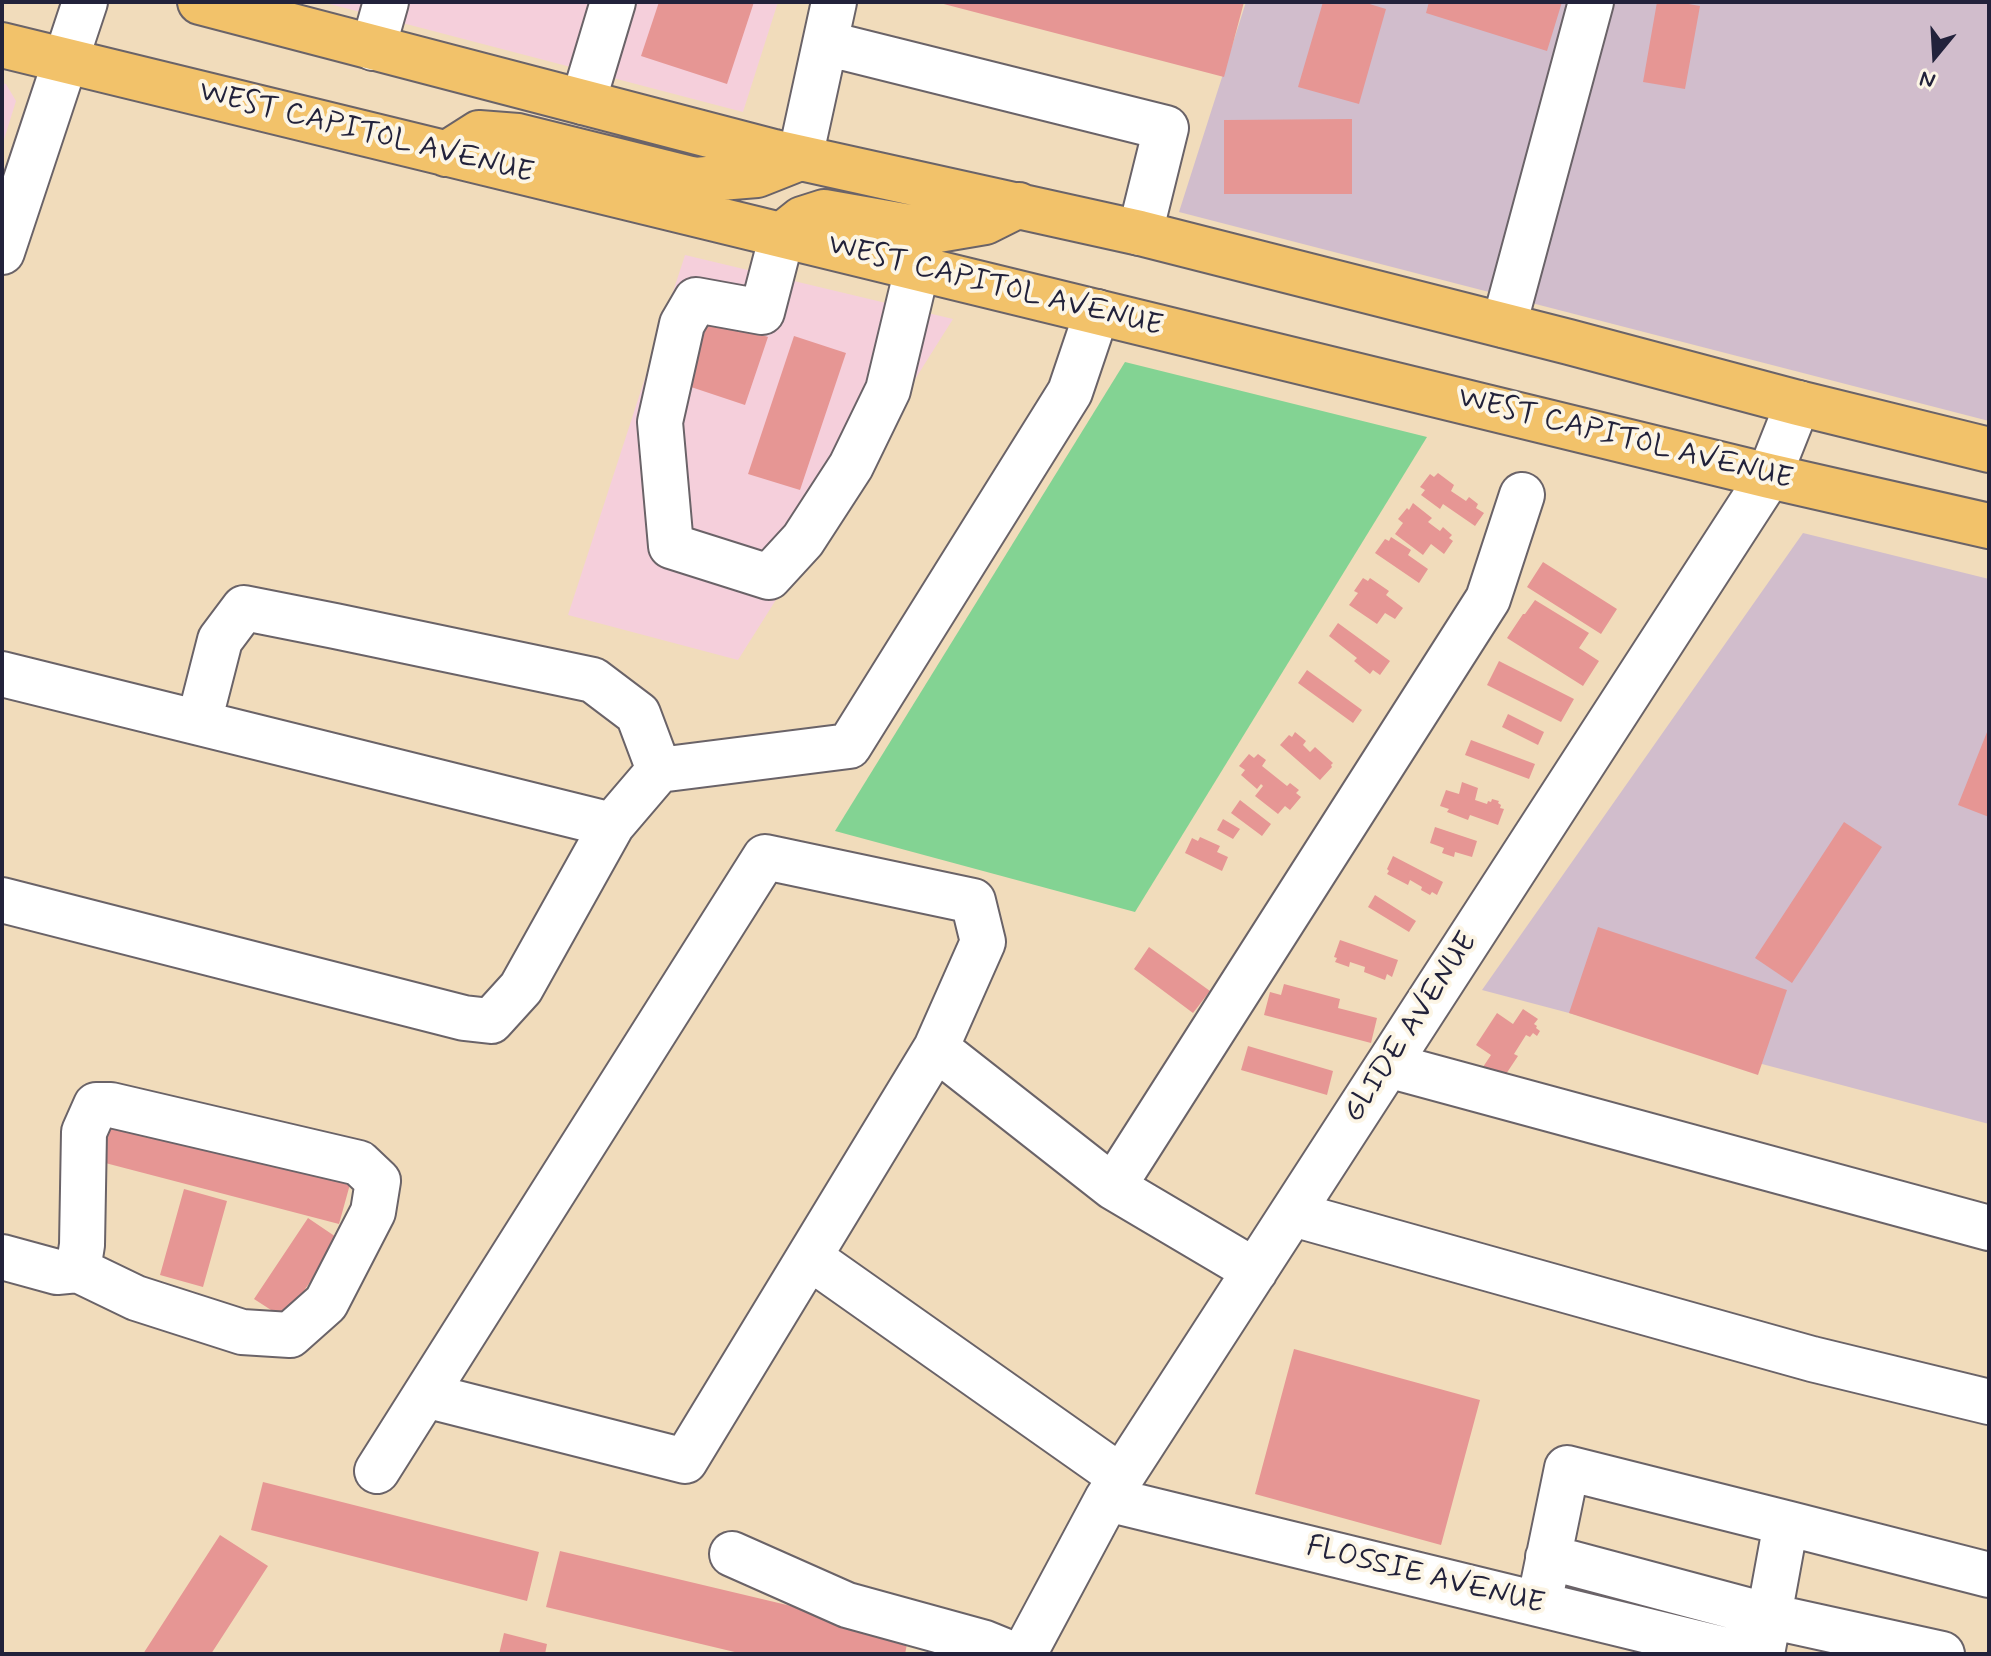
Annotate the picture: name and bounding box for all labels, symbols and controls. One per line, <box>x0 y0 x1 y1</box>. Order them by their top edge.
north arrow <box>1895 16 1975 96</box>
text: N <box>1916 63 1939 94</box>
street label: WEST CAPITOL AVENUE <box>195 75 537 193</box>
street label: WEST CAPITOL AVENUE <box>824 228 1166 346</box>
street label: WEST CAPITOL AVENUE <box>1454 381 1796 499</box>
street label: GLIDE AVENUE <box>1337 926 1487 1130</box>
street label: FLOSSIE AVENUE <box>1302 1530 1548 1624</box>

